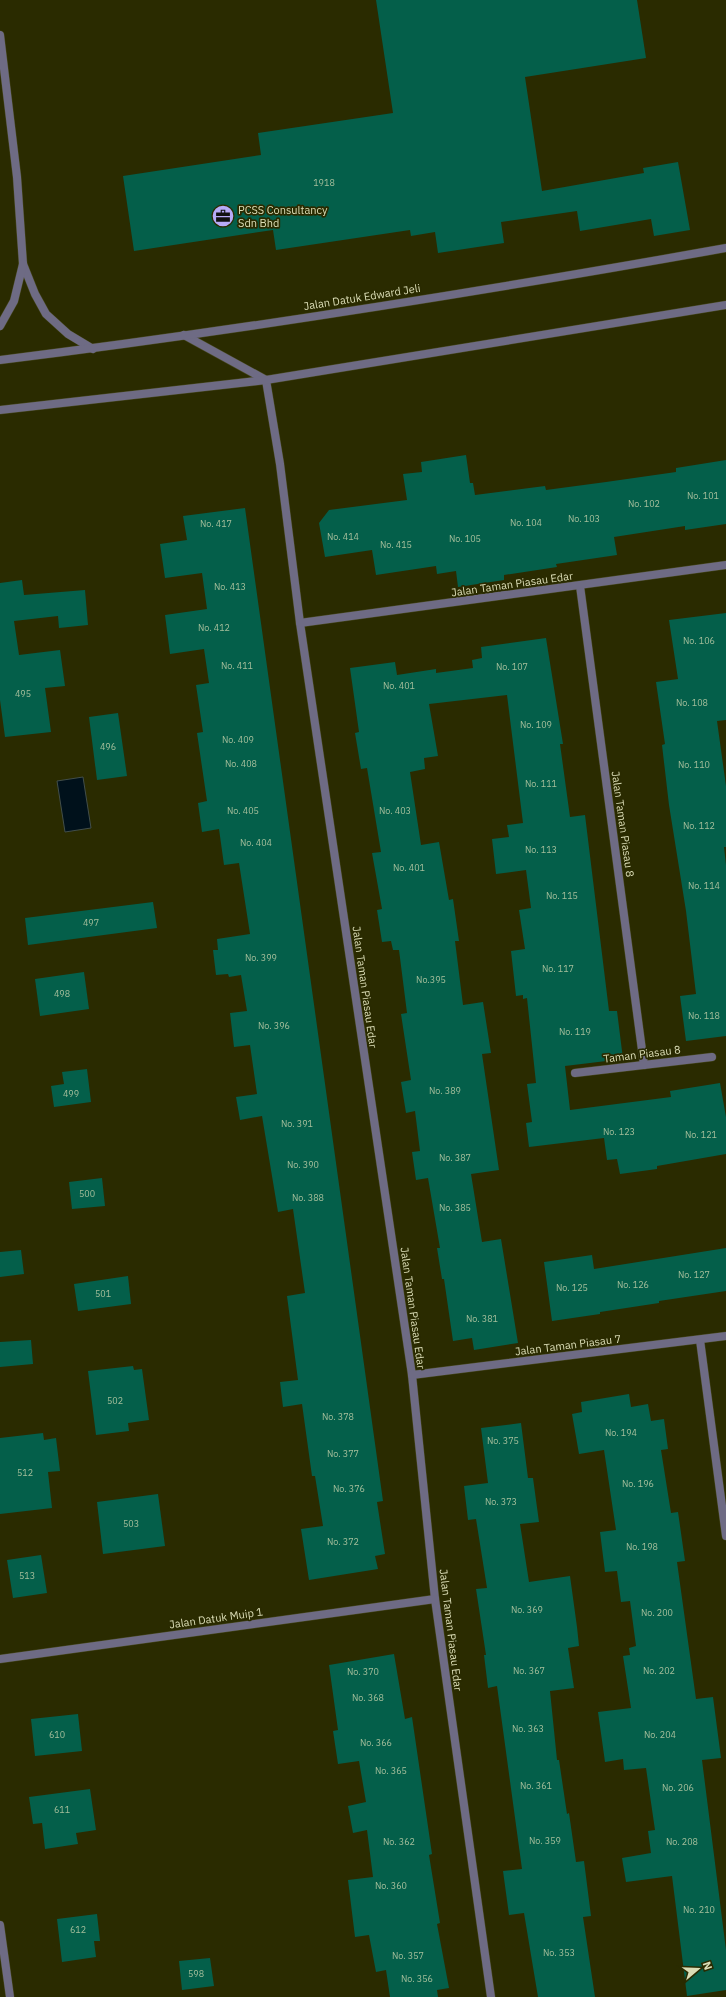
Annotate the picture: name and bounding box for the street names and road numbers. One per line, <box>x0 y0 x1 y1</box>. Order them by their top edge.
street label: Jalan Datuk Edward Jeli <box>303 281 421 313</box>
street label: Jalan Taman Piasau Edar <box>450 569 574 599</box>
street label: Jalan Taman Piasau 8 <box>609 770 637 878</box>
street label: Jalan Taman Piasau Edar <box>350 925 380 1049</box>
street label: Taman Piasau 8 <box>603 1042 681 1066</box>
street label: Jalan Taman Piasau Edar <box>398 1246 428 1370</box>
street label: Jalan Taman Piasau 7 <box>514 1332 622 1358</box>
street label: Jalan Taman Piasau Edar <box>437 1568 465 1692</box>
street label: Jalan Datuk Muip 1 <box>168 1604 264 1632</box>

